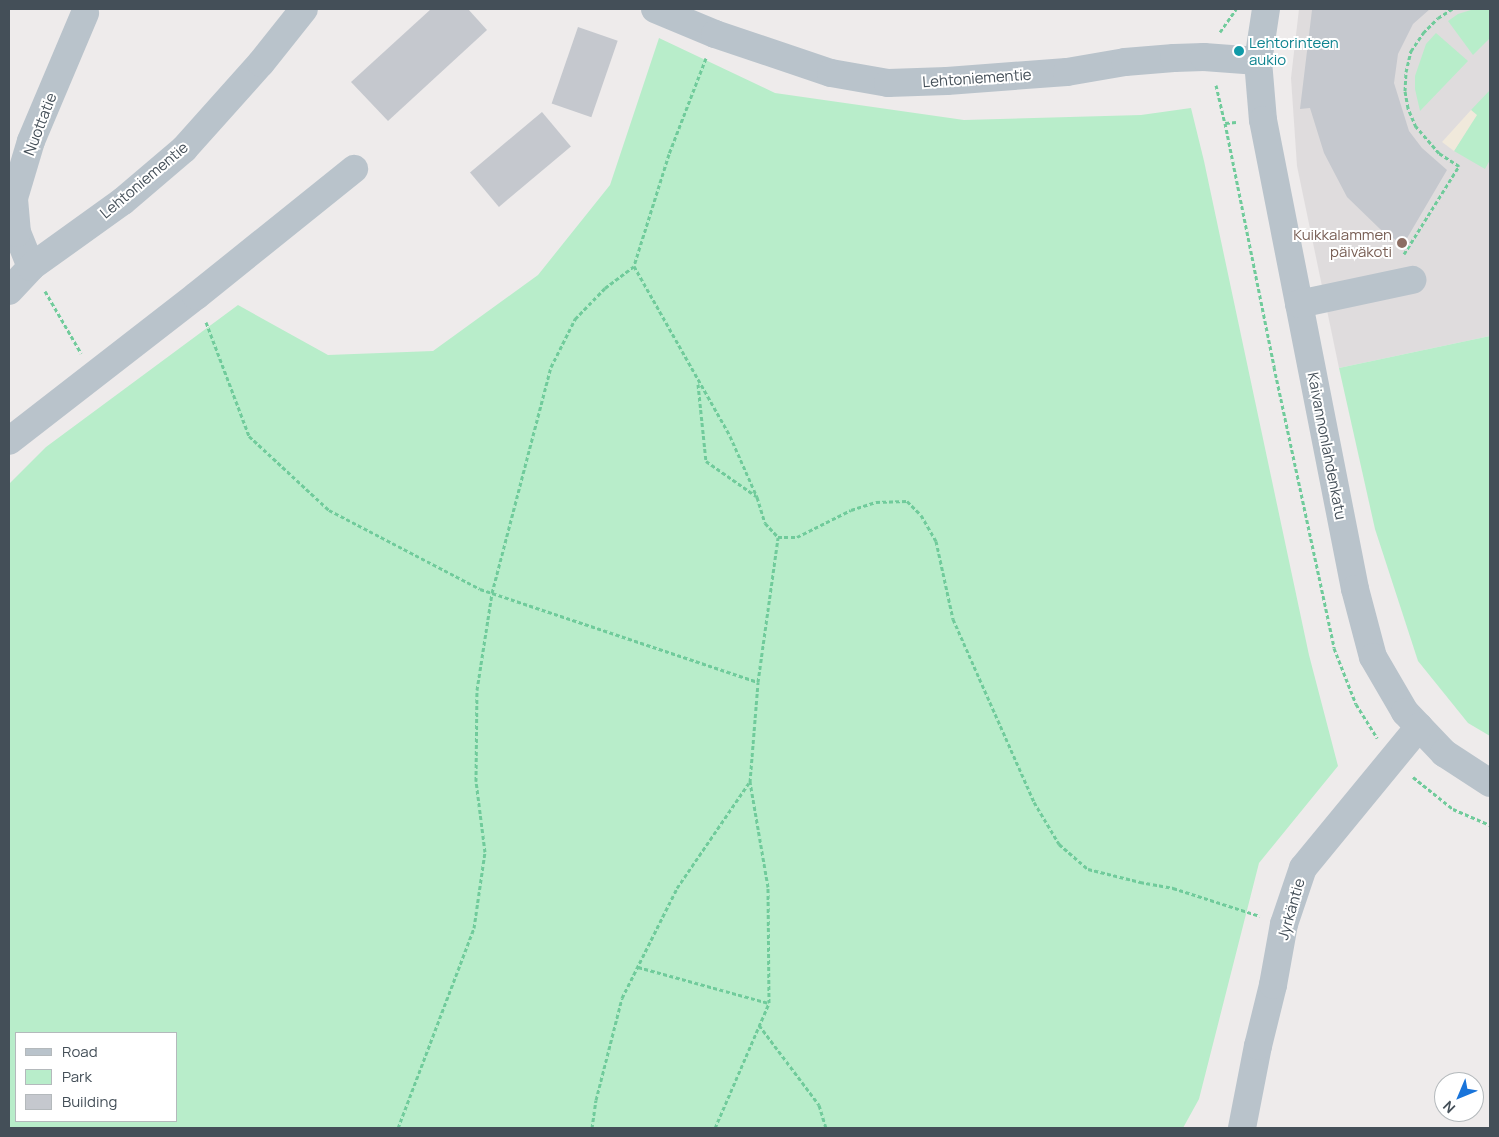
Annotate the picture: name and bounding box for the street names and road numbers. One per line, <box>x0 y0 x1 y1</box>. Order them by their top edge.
street label: Lehtoniementie <box>922 65 1032 91</box>
street label: Nuottatie <box>20 90 60 158</box>
street label: Lehtoniementie <box>96 138 192 222</box>
street label: Kaivannonlahdenkatu <box>1304 371 1350 521</box>
street label: Jyrkäntie <box>1274 876 1308 942</box>

